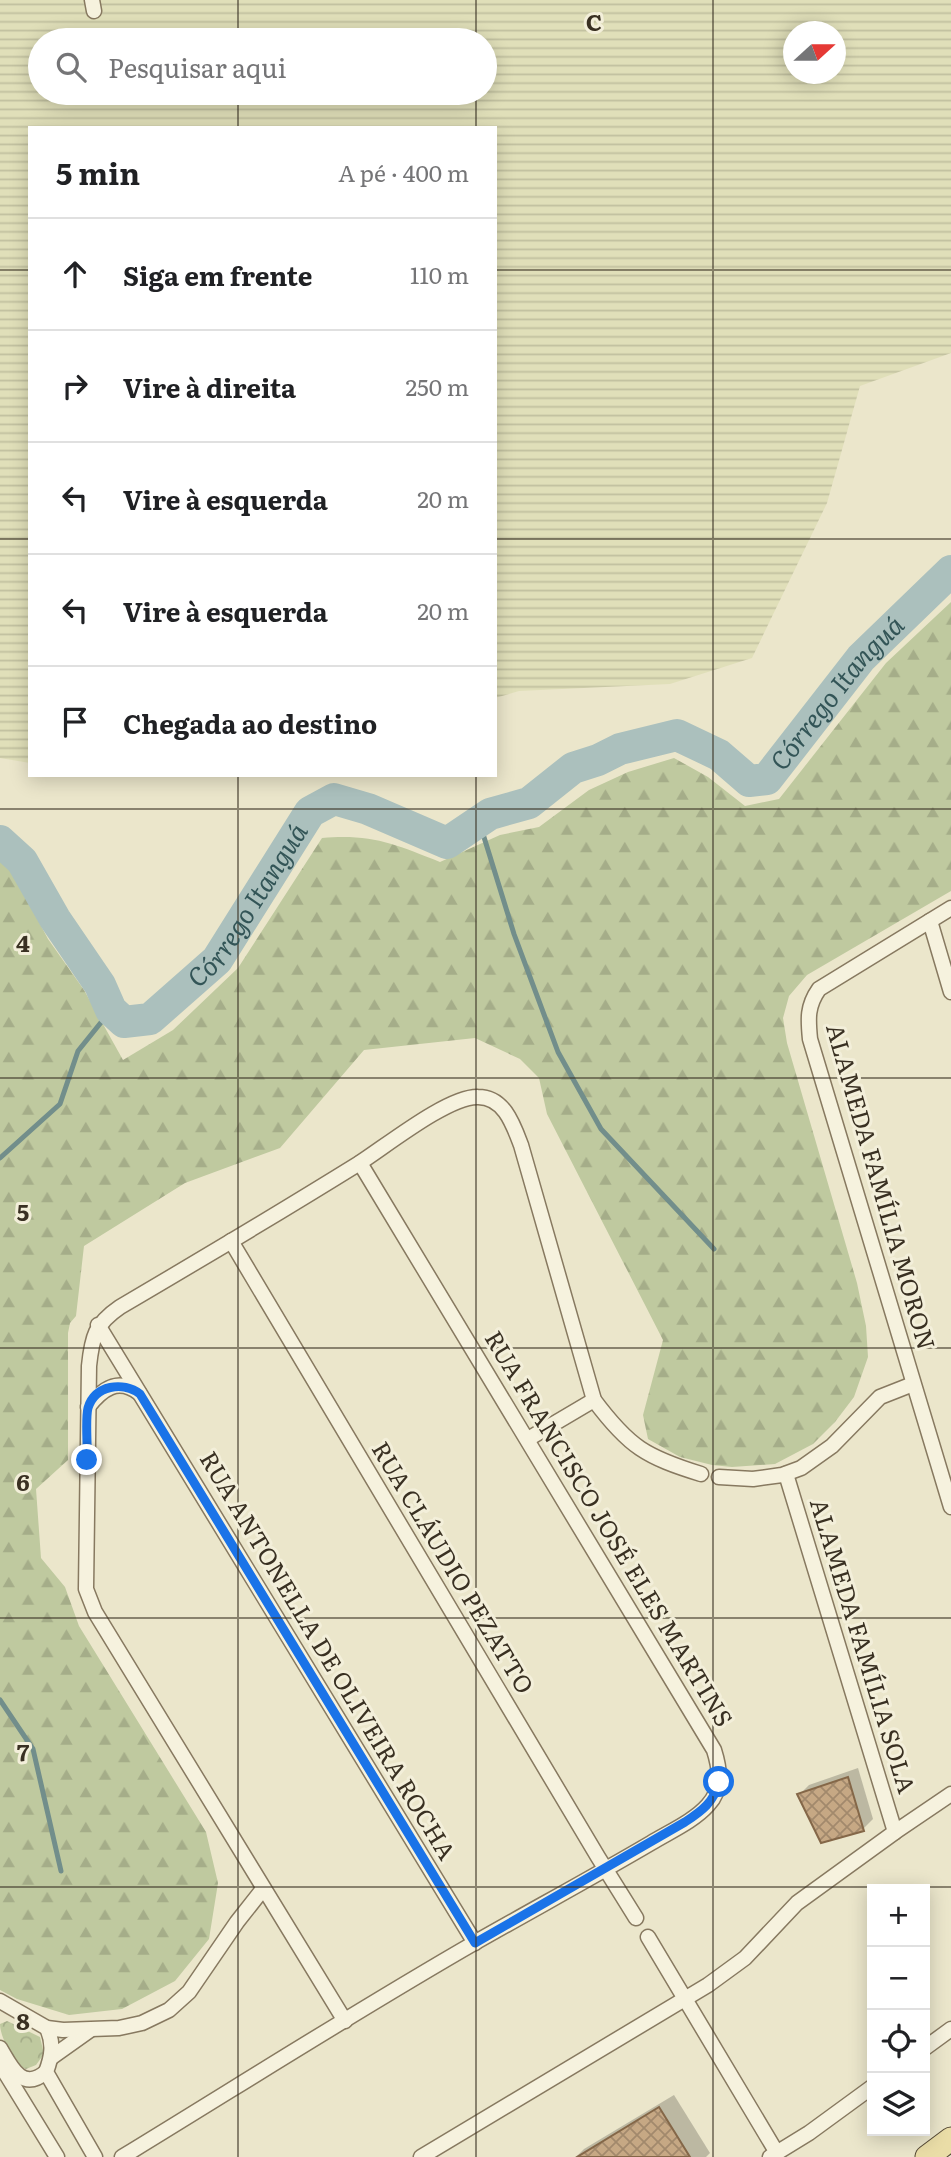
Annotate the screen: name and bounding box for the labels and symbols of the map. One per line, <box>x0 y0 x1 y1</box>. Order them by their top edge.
text: C <box>586 4 602 38</box>
north arrow <box>783 21 846 84</box>
water label: Córrego Itanguá <box>759 605 912 777</box>
water label: Córrego Itanguá <box>177 814 316 995</box>
text: 4 <box>16 925 30 959</box>
street label: ALAMEDA FAMÍLIA MORON <box>819 1019 946 1354</box>
text: 5 <box>17 1194 29 1228</box>
street label: RUA FRANCISCO JOSÉ ELES MARTINS <box>478 1323 743 1732</box>
street label: RUA CLÁUDIO PEZATTO <box>365 1434 544 1700</box>
route end <box>71 1444 102 1475</box>
street label: RUA ANTONELLA DE OLIVEIRA ROCHA <box>193 1444 466 1866</box>
text: 6 <box>16 1464 30 1498</box>
street label: ALAMEDA FAMÍLIA SOLA <box>803 1493 926 1797</box>
text: 7 <box>17 1734 30 1768</box>
route start <box>703 1766 734 1797</box>
text: 8 <box>16 2003 30 2037</box>

